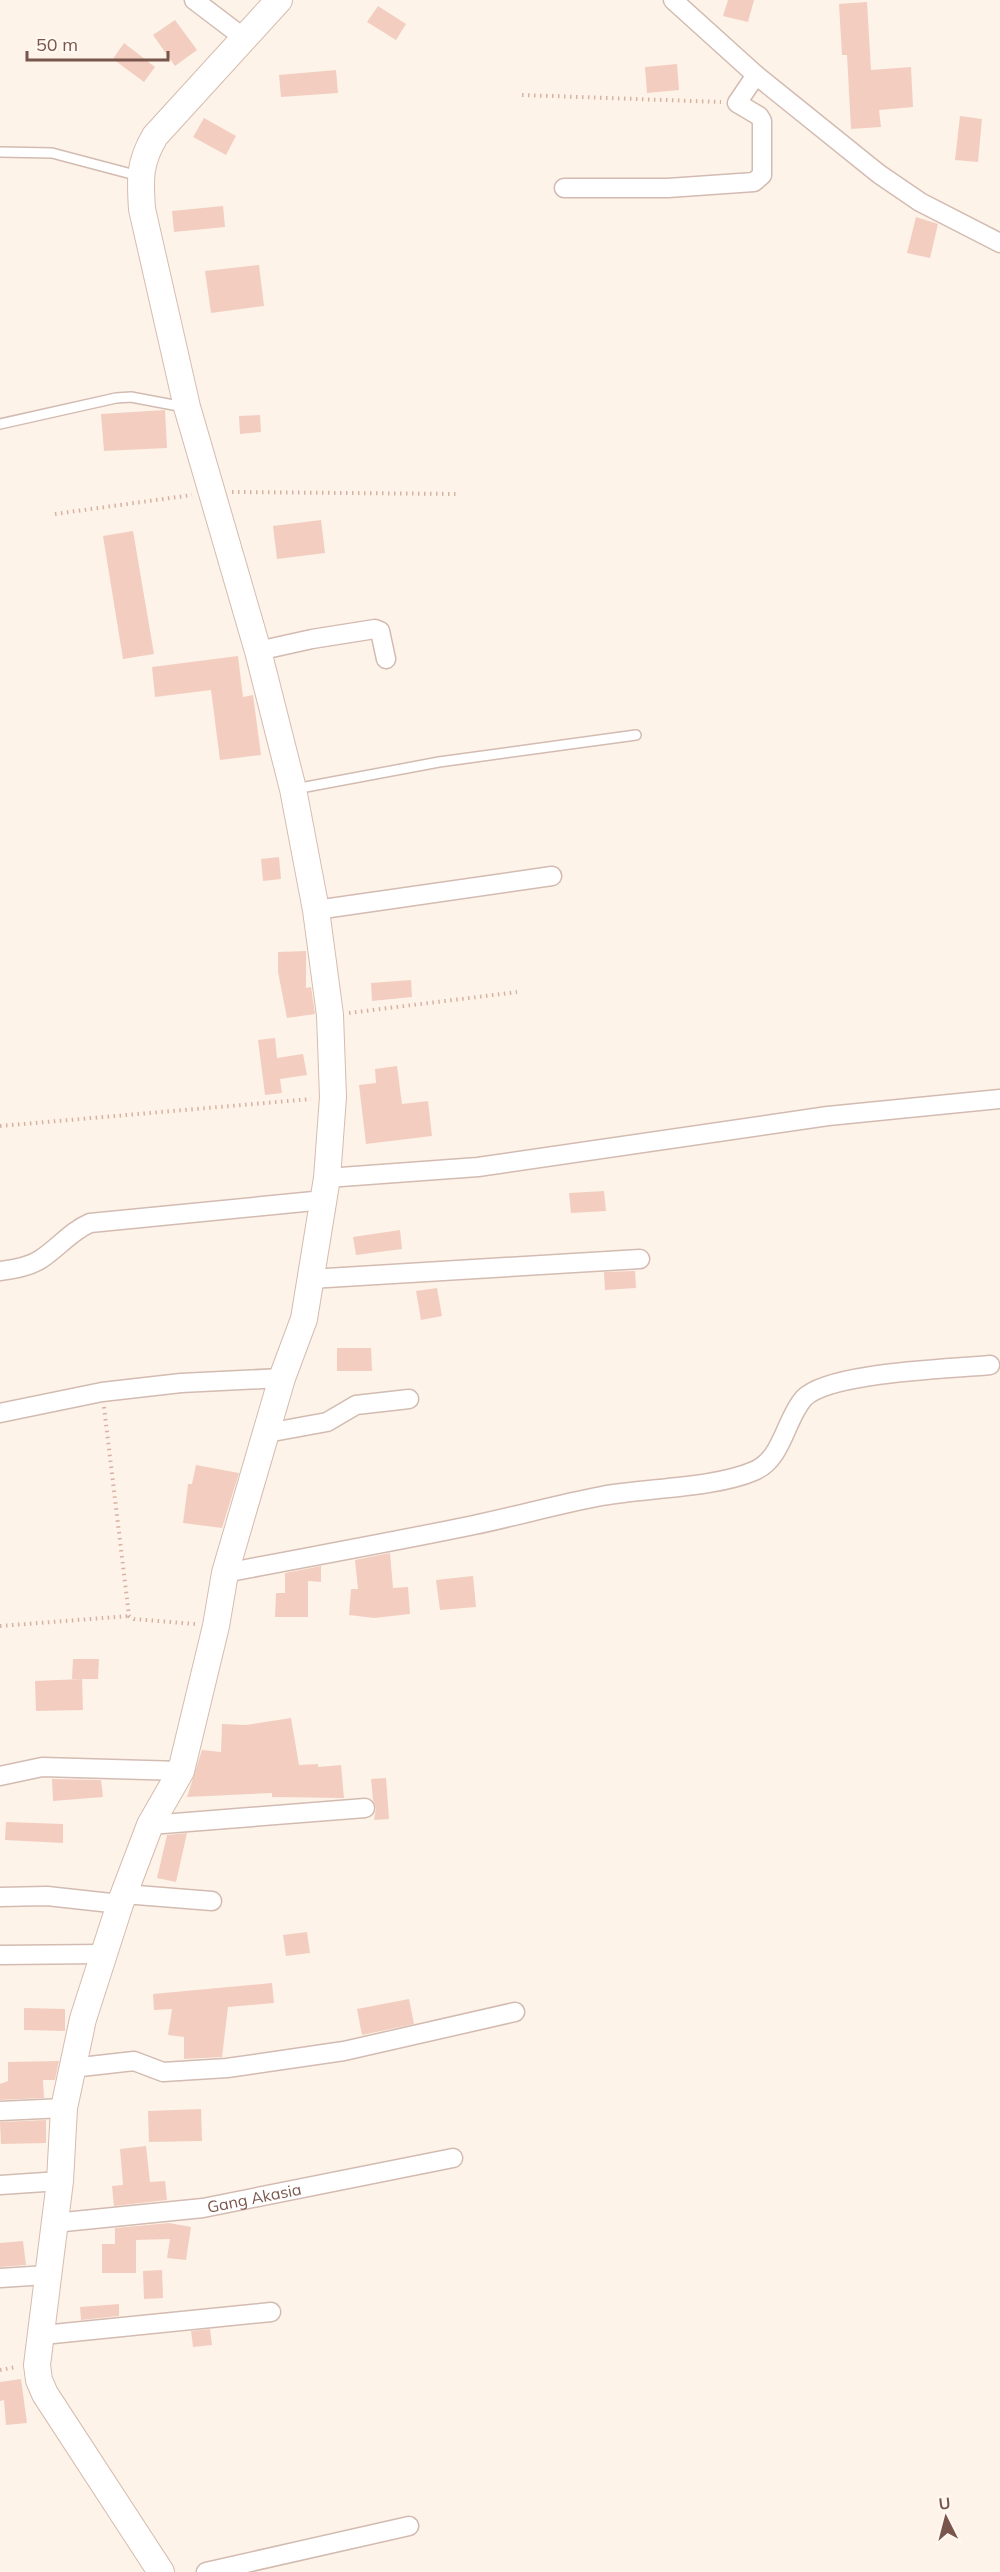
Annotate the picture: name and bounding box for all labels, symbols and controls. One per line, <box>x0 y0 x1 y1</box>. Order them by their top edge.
scale bar <box>27 24 168 62</box>
text: 50 m <box>36 33 78 56</box>
street label: Gang Akasia <box>205 2179 303 2217</box>
north arrow <box>916 2488 976 2548</box>
text: U <box>937 2493 951 2514</box>

